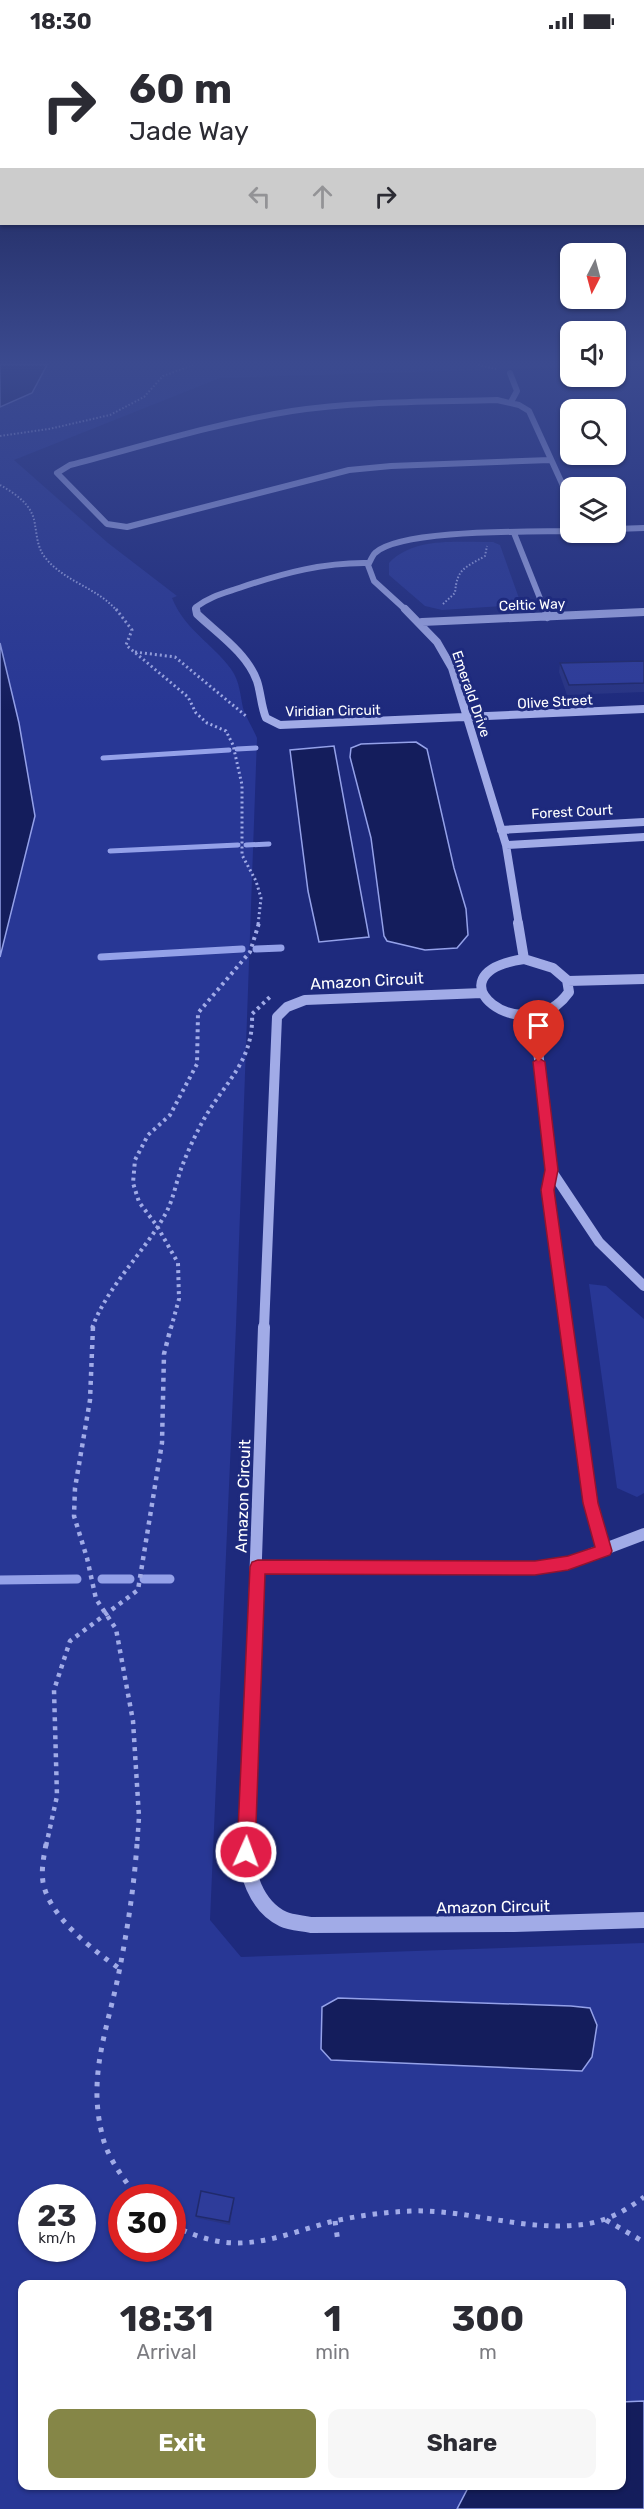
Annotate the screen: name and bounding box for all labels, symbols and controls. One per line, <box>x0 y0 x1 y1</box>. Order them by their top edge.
text: 18:30 <box>30 8 92 35</box>
text: 60 m <box>129 64 232 114</box>
icon: right <box>30 66 108 144</box>
text: Jade Way <box>129 115 249 147</box>
icon: left <box>243 180 276 213</box>
icon: ahead <box>306 180 339 213</box>
icon: right <box>369 180 402 213</box>
north arrow <box>560 243 626 309</box>
map controls <box>560 243 626 543</box>
button: sound <box>560 321 626 387</box>
button: search <box>560 399 626 465</box>
button: layers <box>560 477 626 543</box>
street label: Celtic Way <box>498 595 566 615</box>
street label: Emerald Drive <box>448 648 494 740</box>
street label: Olive Street <box>517 692 594 712</box>
street label: Viridian Circuit <box>285 702 381 720</box>
street label: Forest Court <box>531 801 614 823</box>
street label: Amazon Circuit <box>310 969 424 993</box>
pin <box>513 1000 564 1062</box>
icon: arrive <box>522 1009 555 1042</box>
street label: Amazon Circuit <box>232 1439 254 1553</box>
position arrow <box>214 1820 278 1884</box>
street label: Amazon Circuit <box>436 1897 550 1917</box>
speed limit sign: 30 <box>108 2184 186 2262</box>
text: 23 <box>37 2198 77 2234</box>
text: km/h <box>38 2229 76 2247</box>
text: 18:31 <box>120 2297 214 2340</box>
text: 1 <box>324 2297 342 2340</box>
text: 300 <box>452 2297 524 2340</box>
text: Arrival <box>137 2340 197 2364</box>
text: min <box>315 2340 350 2364</box>
text: m <box>479 2340 497 2364</box>
button: Exit <box>48 2409 316 2478</box>
button: Share <box>328 2409 596 2478</box>

